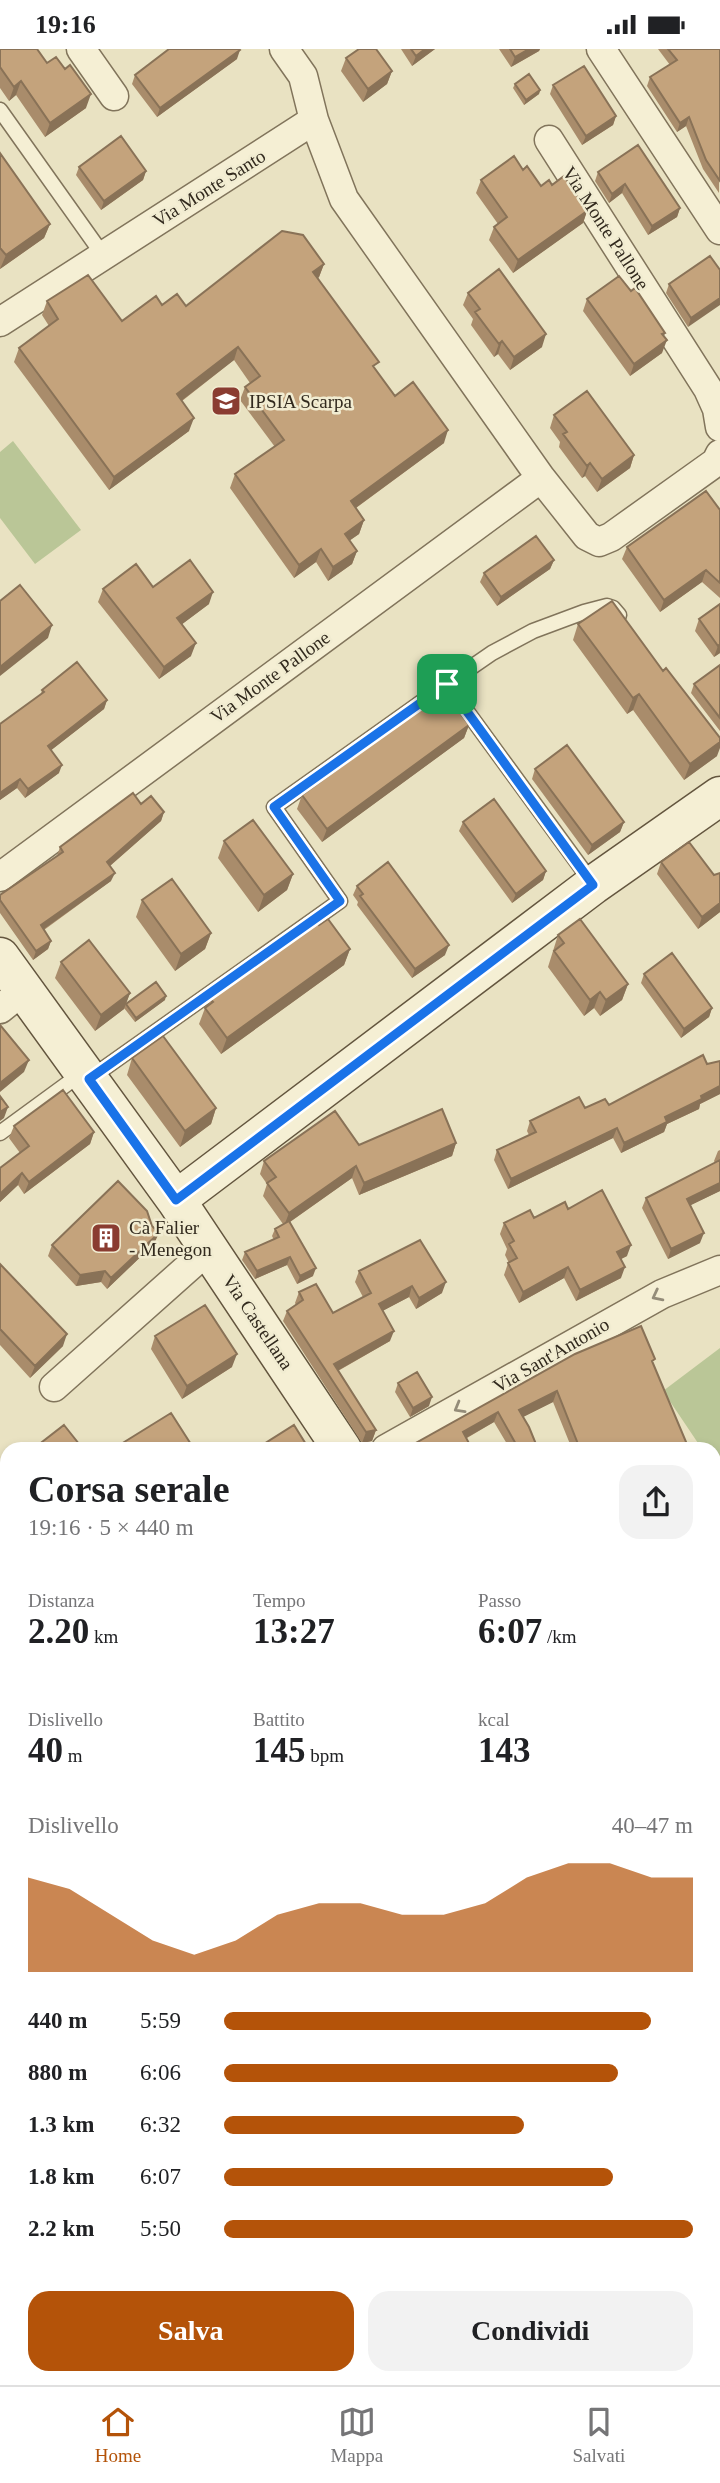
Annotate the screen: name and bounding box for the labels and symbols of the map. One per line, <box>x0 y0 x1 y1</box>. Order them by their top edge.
street label: Via Monte Santo <box>149 145 269 231</box>
street label: Via Monte Pallone <box>558 163 654 293</box>
school or university icon: IPSIA Scarpa <box>209 384 243 418</box>
place label: IPSIA Scarpa <box>249 391 352 412</box>
street label: Via Monte Pallone <box>206 627 334 727</box>
pin <box>417 654 477 714</box>
place label: Cà Falier - Menegon <box>129 1217 212 1260</box>
building icon: Cà Falier - Menegon <box>89 1221 123 1255</box>
street label: Via Castellana <box>218 1270 298 1374</box>
one-way arrow <box>652 1288 664 1302</box>
street label: Via Sant'Antonio <box>489 1313 613 1397</box>
one-way arrow <box>453 1400 466 1413</box>

